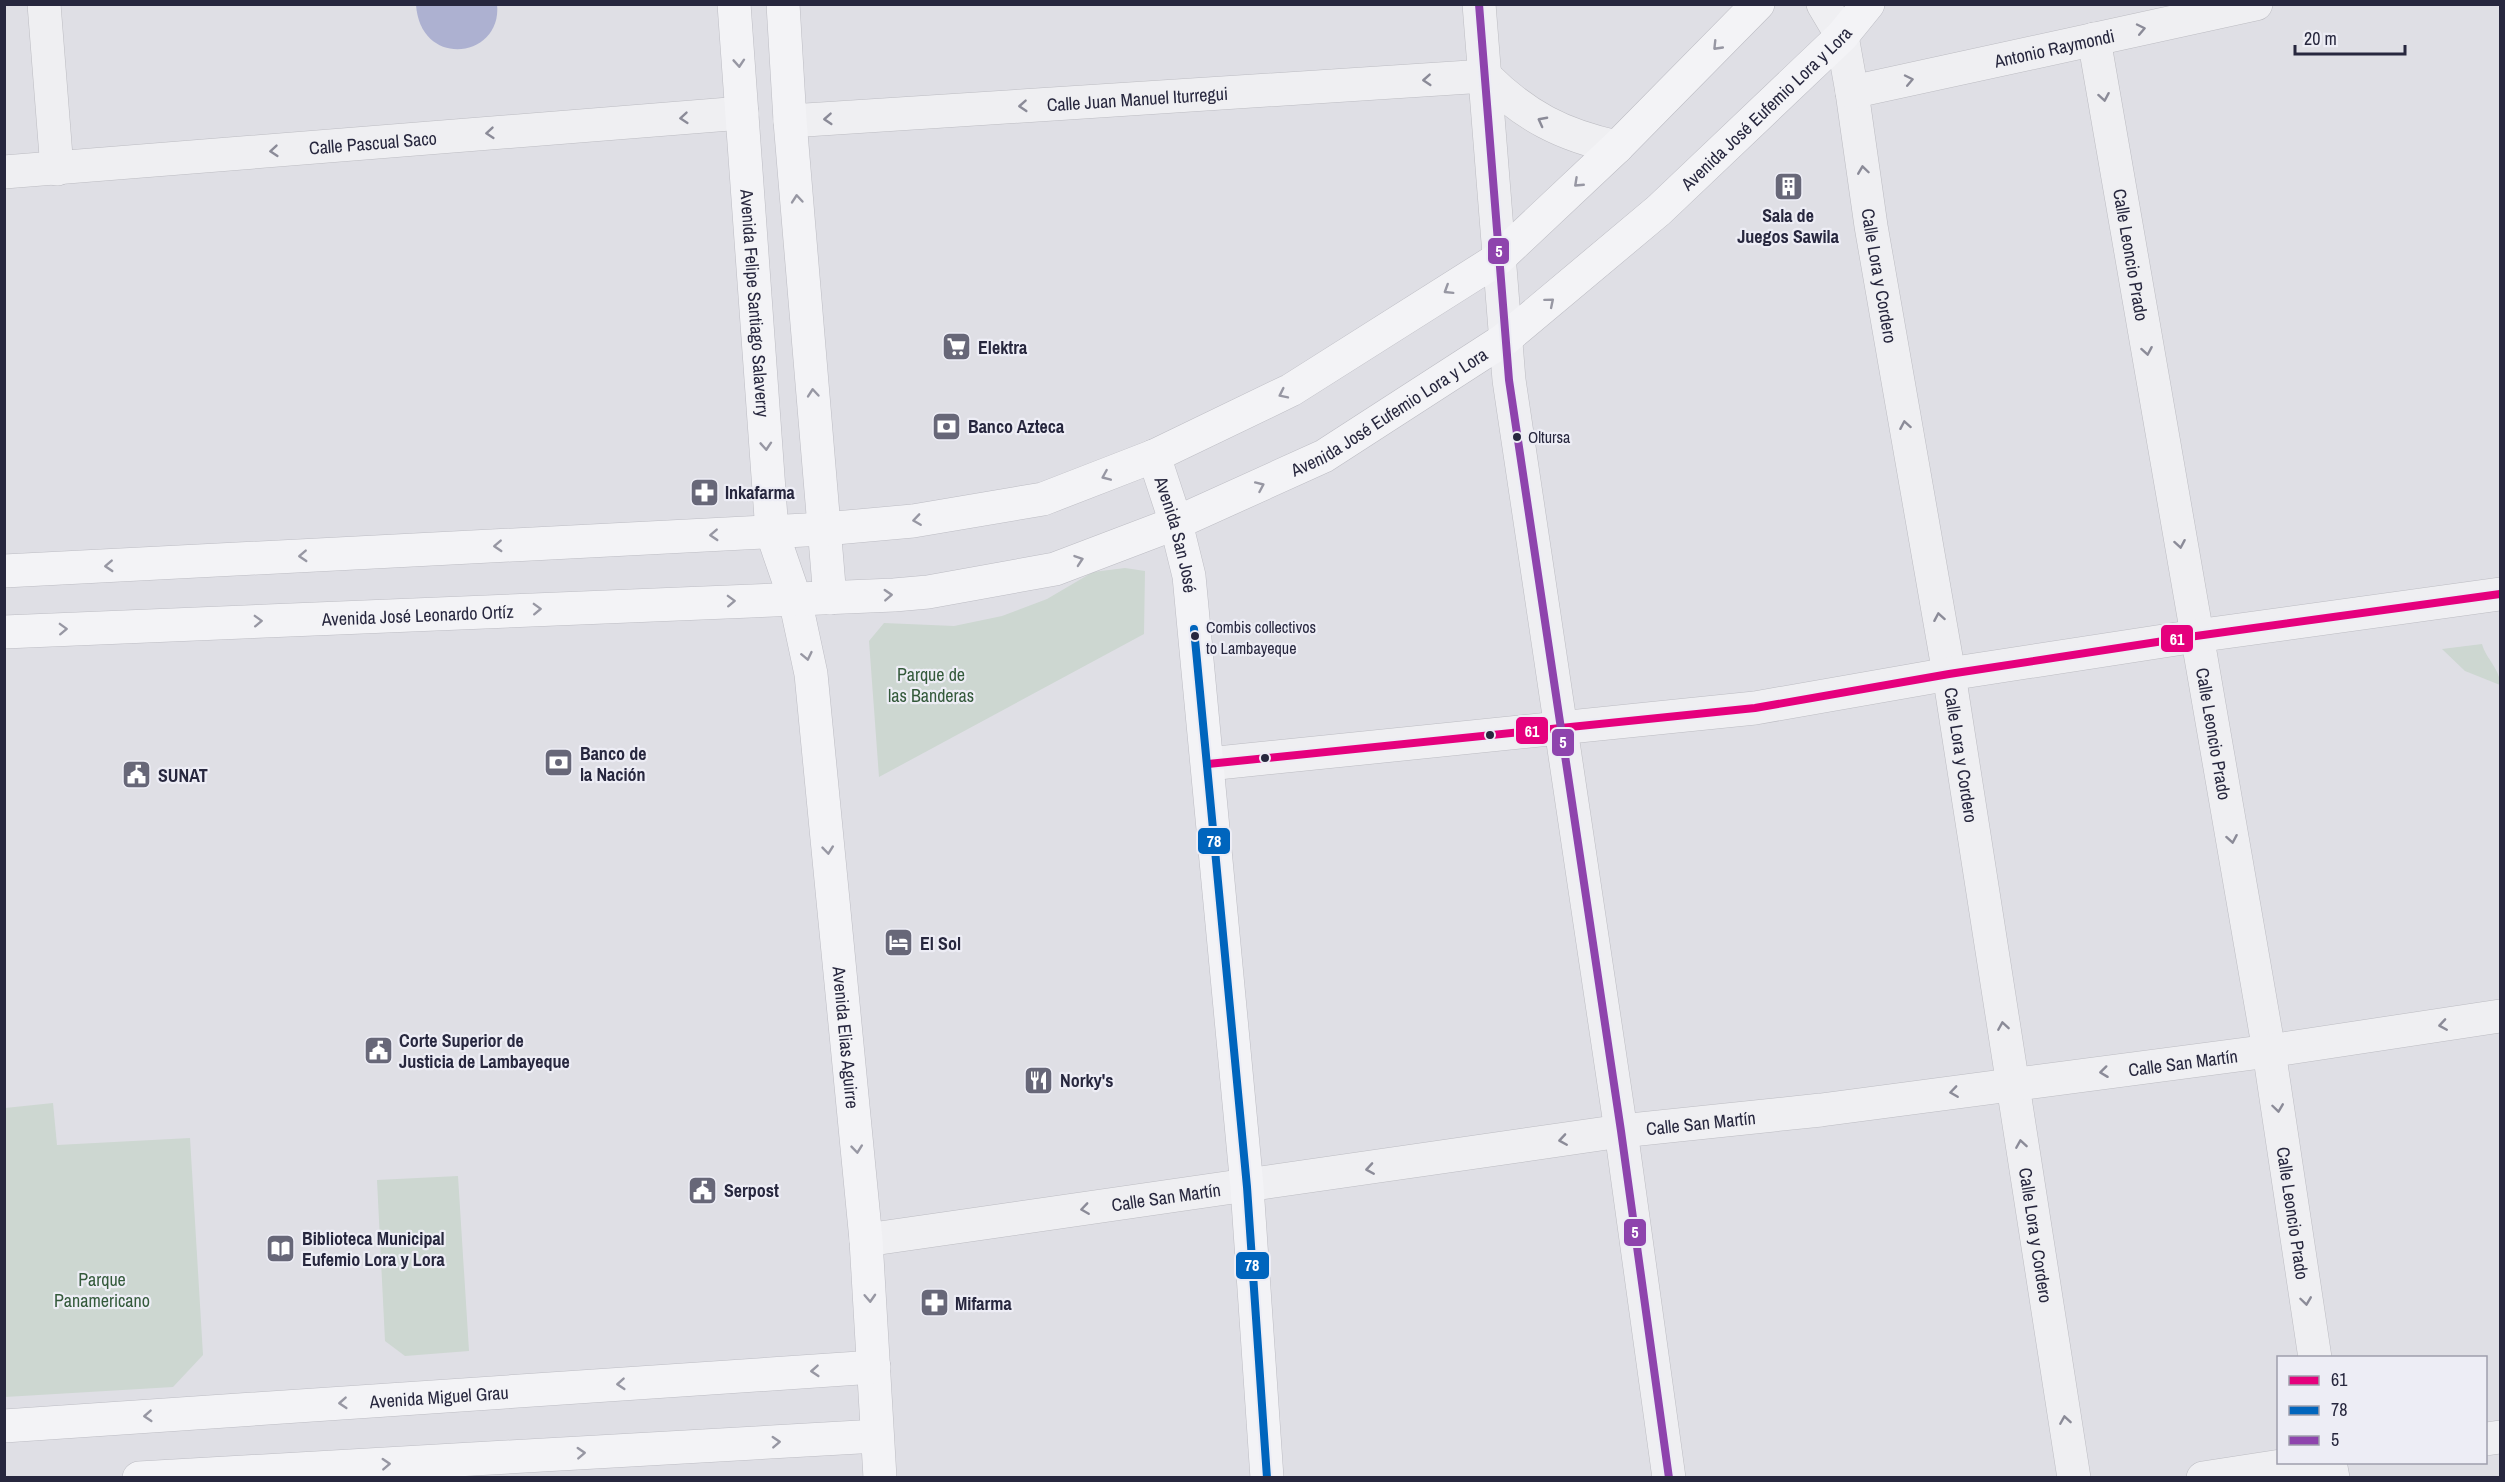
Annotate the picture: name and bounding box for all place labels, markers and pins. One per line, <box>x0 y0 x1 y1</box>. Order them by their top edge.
building icon: Sala de Juegos Sawila <box>1772 170 1804 202</box>
place label: Sala de Juegos Sawila <box>1737 203 1840 249</box>
supermarket icon: Elektra <box>941 331 973 363</box>
place label: Elektra <box>978 335 1028 360</box>
bank icon: Banco Azteca <box>931 410 963 442</box>
place label: Banco Azteca <box>968 414 1065 439</box>
place label: Oltursa <box>1528 426 1571 448</box>
marker: Oltursa <box>1511 431 1523 443</box>
pharmacy icon: Inkafarma <box>688 476 720 508</box>
place label: Inkafarma <box>725 480 796 505</box>
place label: Combis collectivos to Lambayeque <box>1206 616 1316 659</box>
marker: Combis collectivos to Lambayeque <box>1189 630 1201 642</box>
unlabelled marker <box>1484 729 1496 741</box>
place label: Banco de la Nación <box>580 741 646 787</box>
bank icon: Banco de la Nación <box>543 747 575 779</box>
unlabelled marker <box>1259 752 1271 764</box>
public building icon: SUNAT <box>121 759 153 791</box>
place label: SUNAT <box>158 763 208 788</box>
hotel icon: El Sol <box>883 927 915 959</box>
place label: El Sol <box>920 931 961 956</box>
place label: Corte Superior de Justicia de Lambayeque <box>399 1028 570 1074</box>
public building icon: Corte Superior de Justicia de Lambayeque <box>362 1034 394 1066</box>
restaurant icon: Norky's <box>1023 1064 1055 1096</box>
place label: Norky's <box>1060 1068 1114 1093</box>
public building icon: Serpost <box>687 1174 719 1206</box>
place label: Serpost <box>724 1178 779 1203</box>
place label: Biblioteca Municipal Eufemio Lora y Lora <box>302 1226 446 1272</box>
library icon: Biblioteca Municipal Eufemio Lora y Lora <box>265 1232 297 1264</box>
pharmacy icon: Mifarma <box>918 1287 950 1319</box>
place label: Mifarma <box>955 1291 1012 1316</box>

